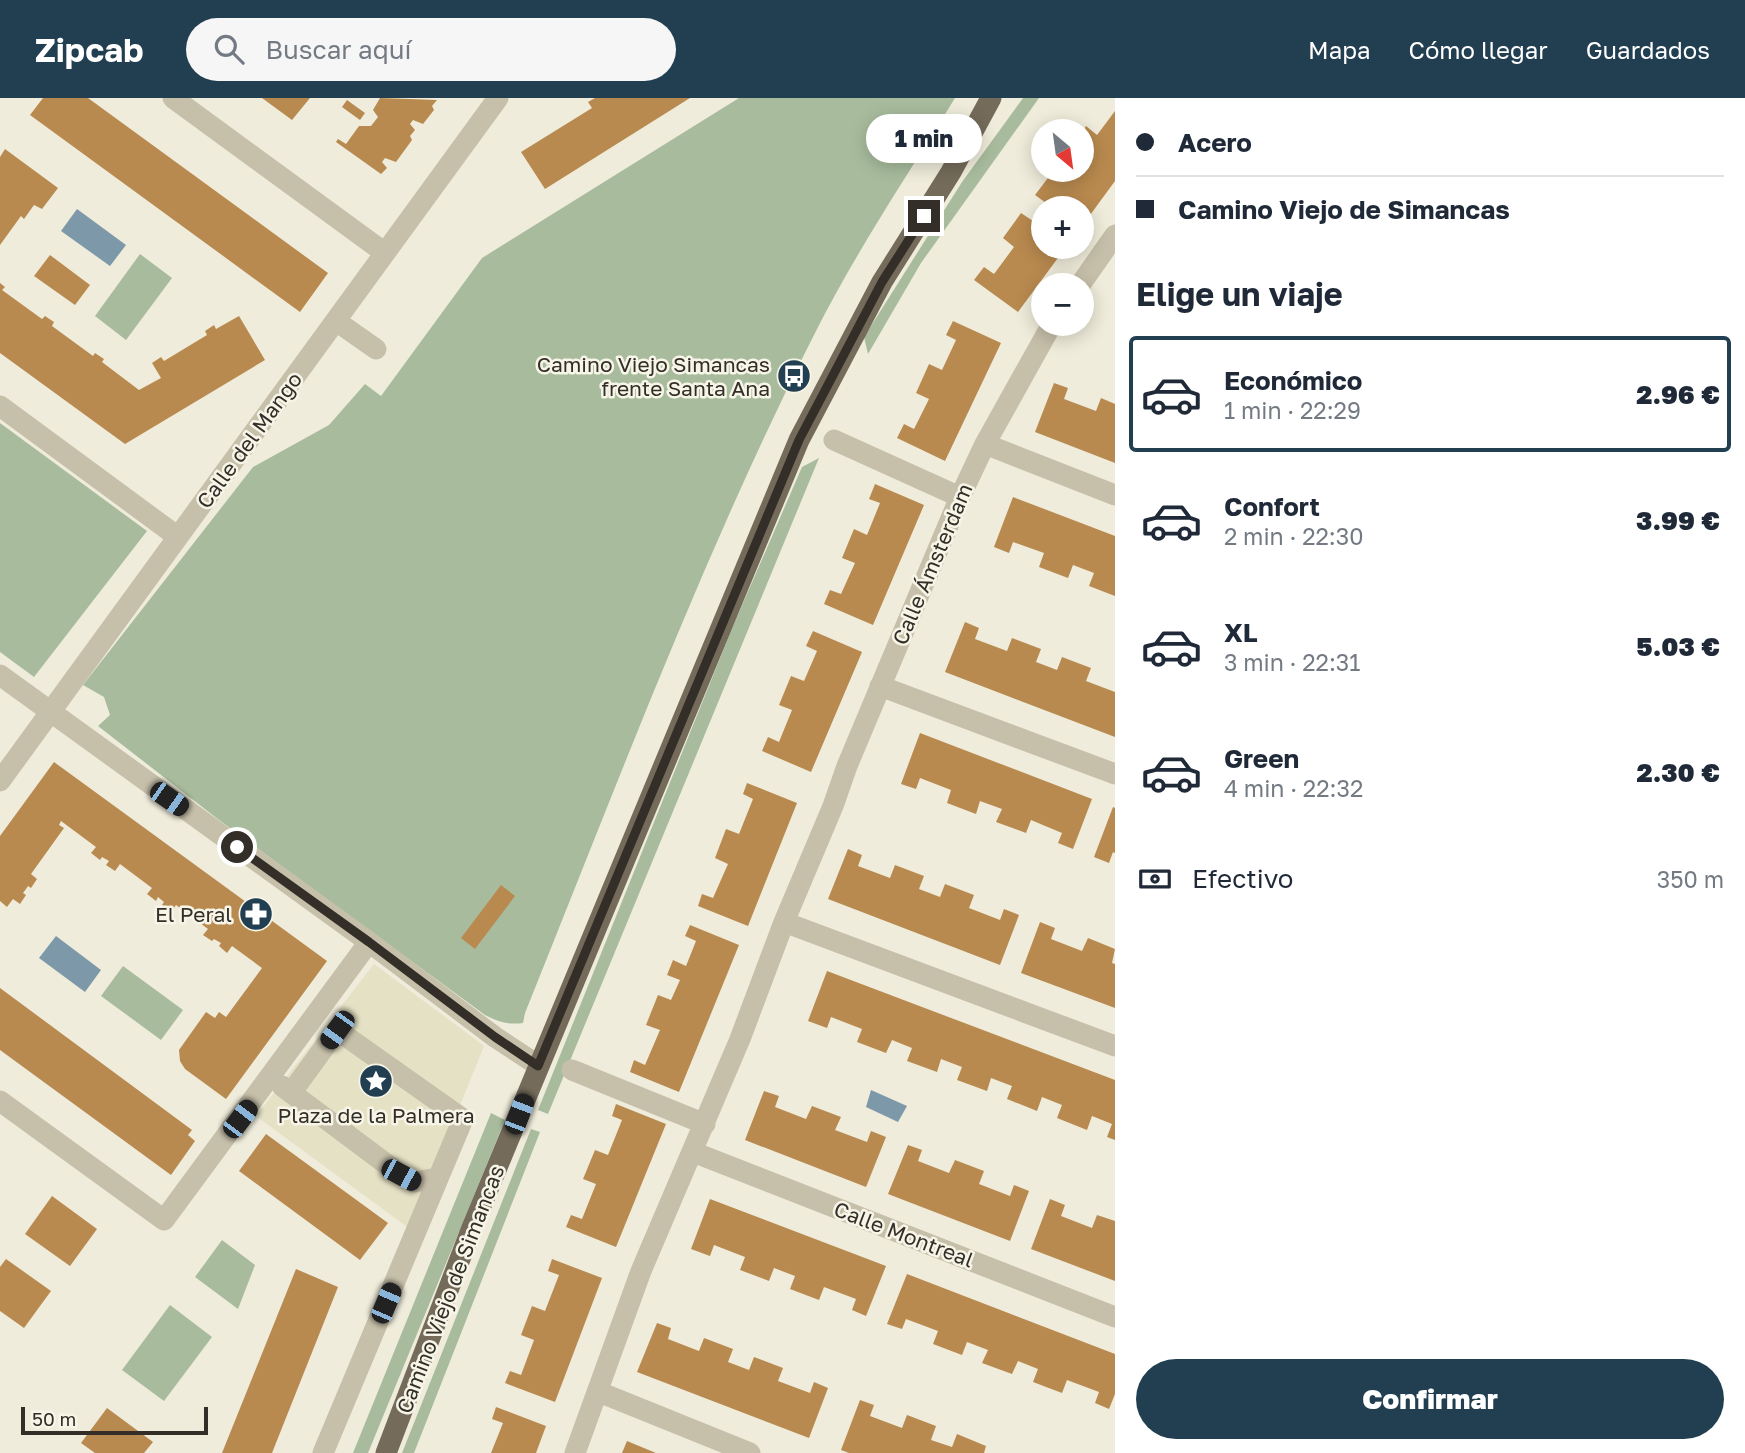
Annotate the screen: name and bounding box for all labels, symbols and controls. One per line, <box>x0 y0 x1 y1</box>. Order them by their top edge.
search box <box>186 18 676 81</box>
text: Zipcab <box>35 30 144 69</box>
icon: search <box>210 30 248 68</box>
text: Buscar aquí <box>266 34 411 65</box>
text: Mapa <box>1308 35 1371 64</box>
text: Cómo llegar <box>1409 35 1548 64</box>
text: Guardados <box>1586 35 1710 64</box>
callout: 1 min <box>866 115 982 164</box>
north arrow <box>1031 119 1094 182</box>
map controls <box>1031 119 1094 336</box>
text: 1 min <box>895 124 953 152</box>
text: Acero <box>1178 127 1252 158</box>
text: Camino Viejo de Simancas <box>1178 194 1510 225</box>
button: + <box>1031 196 1094 259</box>
route end <box>908 200 940 232</box>
button: − <box>1031 273 1094 336</box>
text: Elige un viaje <box>1136 275 1343 313</box>
place label: Camino Viejo Simancas frente Santa Ana <box>537 351 770 401</box>
bus stop icon: Camino Viejo Simancas frente Santa Ana <box>775 357 813 395</box>
icon: car <box>1140 363 1203 426</box>
text: Económico <box>1224 365 1362 396</box>
street label: Calle del Mango <box>191 367 307 513</box>
text: 2.96 € <box>1636 379 1720 410</box>
text: 1 min · 22:29 <box>1224 396 1361 424</box>
street label: Calle Ámsterdam <box>886 480 978 648</box>
icon: car <box>1140 489 1203 552</box>
text: Confort <box>1224 491 1320 522</box>
text: 3.99 € <box>1636 505 1720 536</box>
text: 2 min · 22:30 <box>1224 522 1363 550</box>
icon: car <box>1140 615 1203 678</box>
text: XL <box>1224 617 1258 648</box>
text: 5.03 € <box>1636 631 1720 662</box>
text: 3 min · 22:31 <box>1224 648 1360 676</box>
icon: car <box>1140 741 1203 804</box>
text: Green <box>1224 743 1299 774</box>
text: 2.30 € <box>1637 757 1720 788</box>
text: 4 min · 22:32 <box>1224 774 1363 802</box>
car <box>146 778 193 820</box>
route start <box>221 831 253 863</box>
icon: cash <box>1136 860 1174 898</box>
text: Efectivo <box>1192 863 1293 894</box>
text: 350 m <box>1657 865 1724 893</box>
pharmacy icon: El Peral <box>237 895 275 933</box>
place label: El Peral <box>155 901 232 927</box>
car <box>317 1007 358 1053</box>
place icon: Plaza de la Palmera <box>357 1062 395 1100</box>
car <box>502 1091 537 1137</box>
car <box>219 1096 262 1142</box>
place label: Plaza de la Palmera <box>277 1102 475 1128</box>
car <box>378 1156 425 1194</box>
street label: Camino Viejo de Simancas <box>391 1161 509 1417</box>
street label: Calle Montreal <box>831 1195 977 1273</box>
car <box>369 1280 404 1326</box>
button: Confirmar <box>1136 1359 1724 1439</box>
scale bar <box>21 1404 208 1436</box>
text: 50 m <box>32 1407 76 1430</box>

